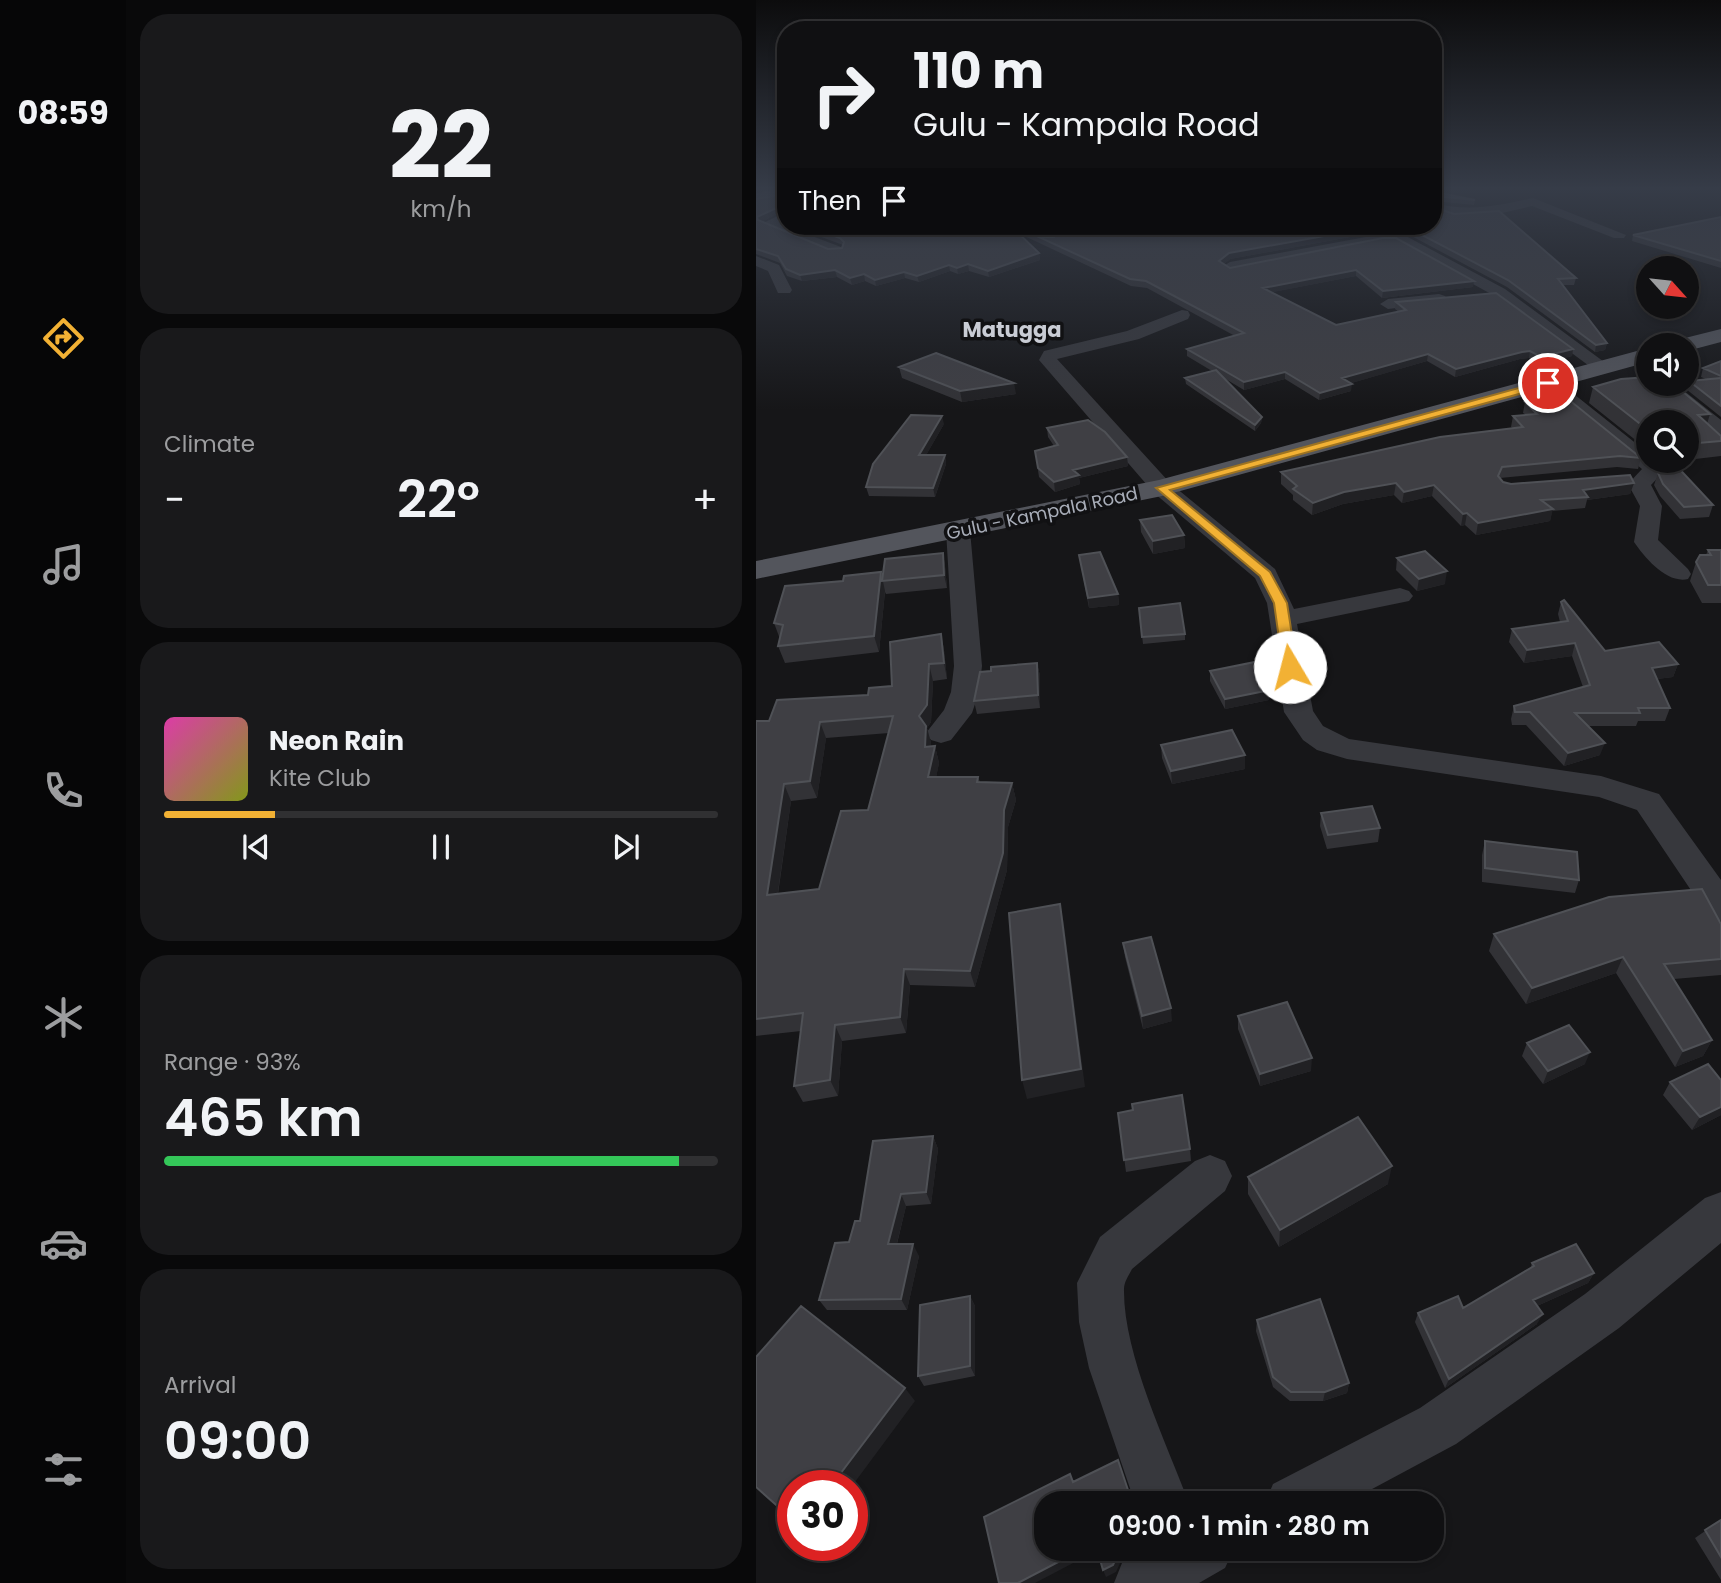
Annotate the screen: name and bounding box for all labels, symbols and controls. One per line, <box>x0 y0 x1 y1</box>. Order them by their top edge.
text: 110 m <box>913 37 1044 105</box>
icon: right <box>798 49 889 140</box>
text: 22 <box>389 82 493 210</box>
text: 08:59 <box>17 90 109 135</box>
text: Gulu - Kampala Road <box>913 102 1260 147</box>
icon: arrive <box>875 182 913 220</box>
text: Then <box>798 183 861 219</box>
text: km/h <box>410 193 472 225</box>
north arrow <box>1636 256 1699 318</box>
map controls <box>1636 256 1699 473</box>
icon: directions <box>39 314 88 363</box>
district label: Matugga <box>963 315 1062 344</box>
button: sound <box>1636 333 1699 396</box>
pin <box>1518 353 1578 413</box>
icon: arrive <box>1529 364 1567 402</box>
button: search <box>1636 410 1699 473</box>
text: Climate <box>164 428 255 460</box>
text: 22° <box>397 463 480 536</box>
text: − <box>164 473 185 526</box>
text: + <box>692 473 718 526</box>
street label: Gulu - Kampala Road <box>944 480 1140 546</box>
icon: music <box>39 540 88 589</box>
position arrow <box>1253 630 1327 704</box>
text: Neon Rain <box>269 723 404 759</box>
text: Kite Club <box>269 762 371 794</box>
icon: phone <box>39 766 88 815</box>
icon: previous <box>237 828 275 866</box>
icon: pause <box>422 828 460 866</box>
icon: next <box>607 828 645 866</box>
icon: climate <box>39 993 88 1042</box>
text: Range · 93% <box>164 1046 301 1078</box>
text: 465 km <box>164 1081 362 1154</box>
icon: car <box>39 1219 88 1268</box>
text: Arrival <box>164 1369 236 1401</box>
text: 09:00 <box>164 1404 311 1477</box>
icon: filters <box>39 1445 88 1494</box>
speed limit sign: 30 <box>777 1470 868 1561</box>
text: 09:00 · 1 min · 280 m <box>1108 1508 1370 1544</box>

